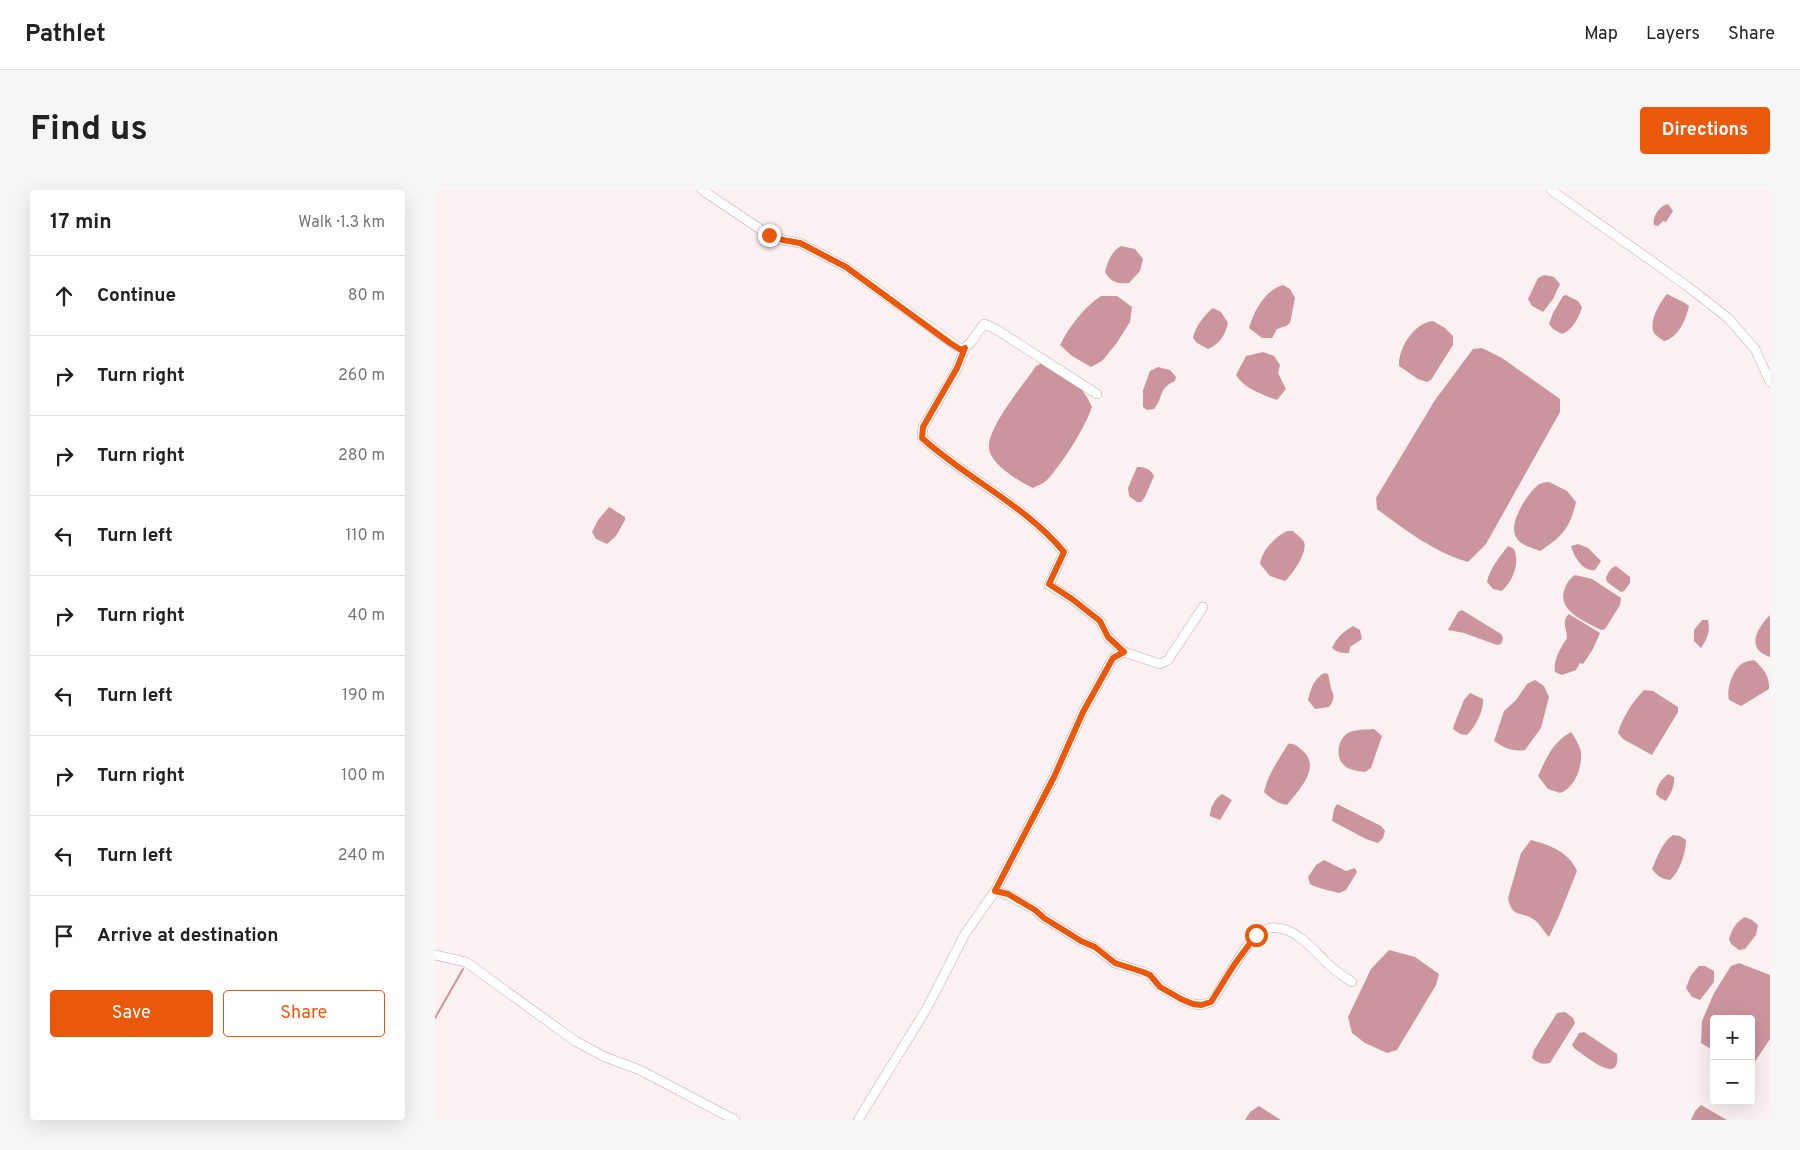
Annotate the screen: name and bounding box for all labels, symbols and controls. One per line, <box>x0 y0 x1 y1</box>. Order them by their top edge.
text: Pathlet <box>25 20 106 50</box>
text: Map <box>1584 23 1618 46</box>
text: Layers <box>1646 23 1700 46</box>
text: Share <box>1728 23 1775 46</box>
button: Directions <box>1640 107 1770 154</box>
text: Find us <box>30 108 148 152</box>
text: 17 min <box>50 209 112 236</box>
text: Walk · 1.3 km <box>298 213 385 233</box>
route end <box>758 224 781 247</box>
icon: ahead <box>50 282 78 310</box>
text: Continue <box>97 284 176 308</box>
text: 80 m <box>348 286 385 306</box>
icon: right <box>50 362 78 390</box>
text: Turn right <box>97 364 185 388</box>
text: 260 m <box>338 366 385 386</box>
icon: right <box>50 442 78 470</box>
text: Turn right <box>97 444 185 468</box>
text: 280 m <box>338 446 385 466</box>
icon: left <box>50 522 78 550</box>
text: Turn left <box>97 524 173 548</box>
text: 110 m <box>345 526 385 546</box>
icon: right <box>50 602 78 630</box>
text: Turn right <box>97 604 185 628</box>
text: 40 m <box>347 606 385 626</box>
icon: left <box>50 682 78 710</box>
text: Turn left <box>97 684 173 708</box>
text: 190 m <box>342 686 385 706</box>
icon: right <box>50 762 78 790</box>
text: Turn right <box>97 764 185 788</box>
text: 100 m <box>341 766 385 786</box>
icon: left <box>50 842 78 870</box>
text: Turn left <box>97 844 173 868</box>
text: 240 m <box>338 846 385 866</box>
icon: arrive <box>50 922 78 950</box>
text: Arrive at destination <box>97 924 278 948</box>
route start <box>1245 924 1268 947</box>
button: Save <box>50 990 213 1037</box>
button: Share <box>223 990 385 1037</box>
map controls <box>1710 1015 1755 1105</box>
button: + <box>1710 1015 1755 1060</box>
button: − <box>1710 1060 1755 1105</box>

